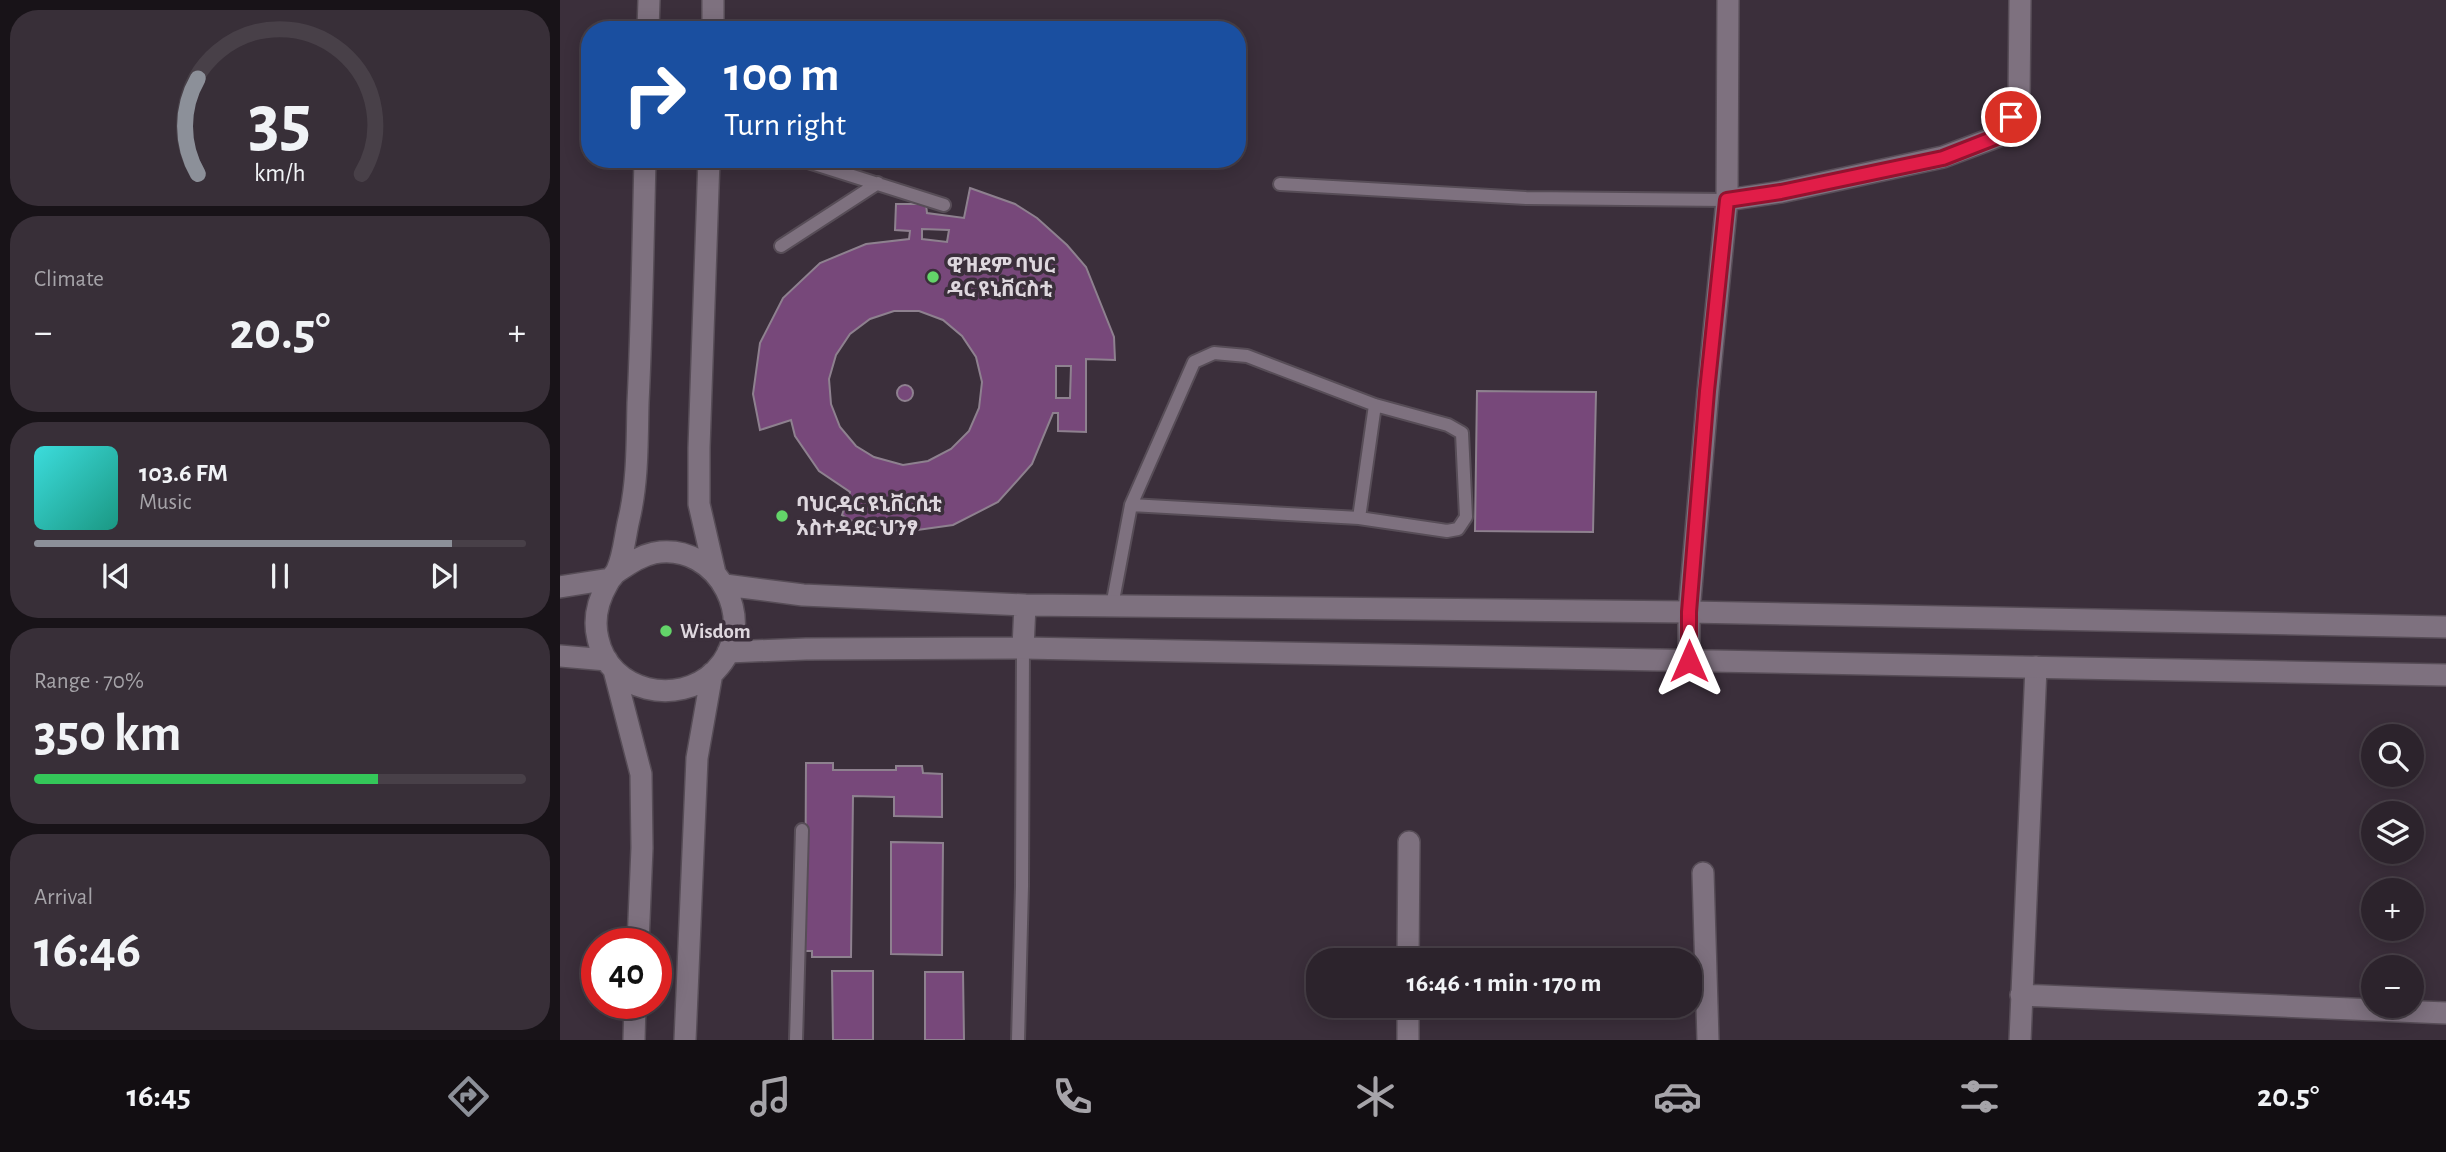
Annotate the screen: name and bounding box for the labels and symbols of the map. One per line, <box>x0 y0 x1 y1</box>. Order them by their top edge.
pin <box>1981 87 2041 147</box>
place label: ዊዝደም ባህር ዳር ዩኒቨርስቲ <box>947 255 1056 300</box>
marker: ዊዝደም ባህር ዳር ዩኒቨርስቲ <box>925 269 941 285</box>
place label: ባህርዳር ዩኒቨርሲቲ አስተዳደር ህንፃ <box>796 493 942 539</box>
marker: ባህርዳር ዩኒቨርሲቲ አስተዳደር ህንፃ <box>774 508 790 524</box>
place label: Wisdom <box>680 621 751 642</box>
marker: Wisdom <box>658 623 674 639</box>
position arrow <box>1652 624 1726 698</box>
speed limit sign: 40 <box>581 928 672 1019</box>

